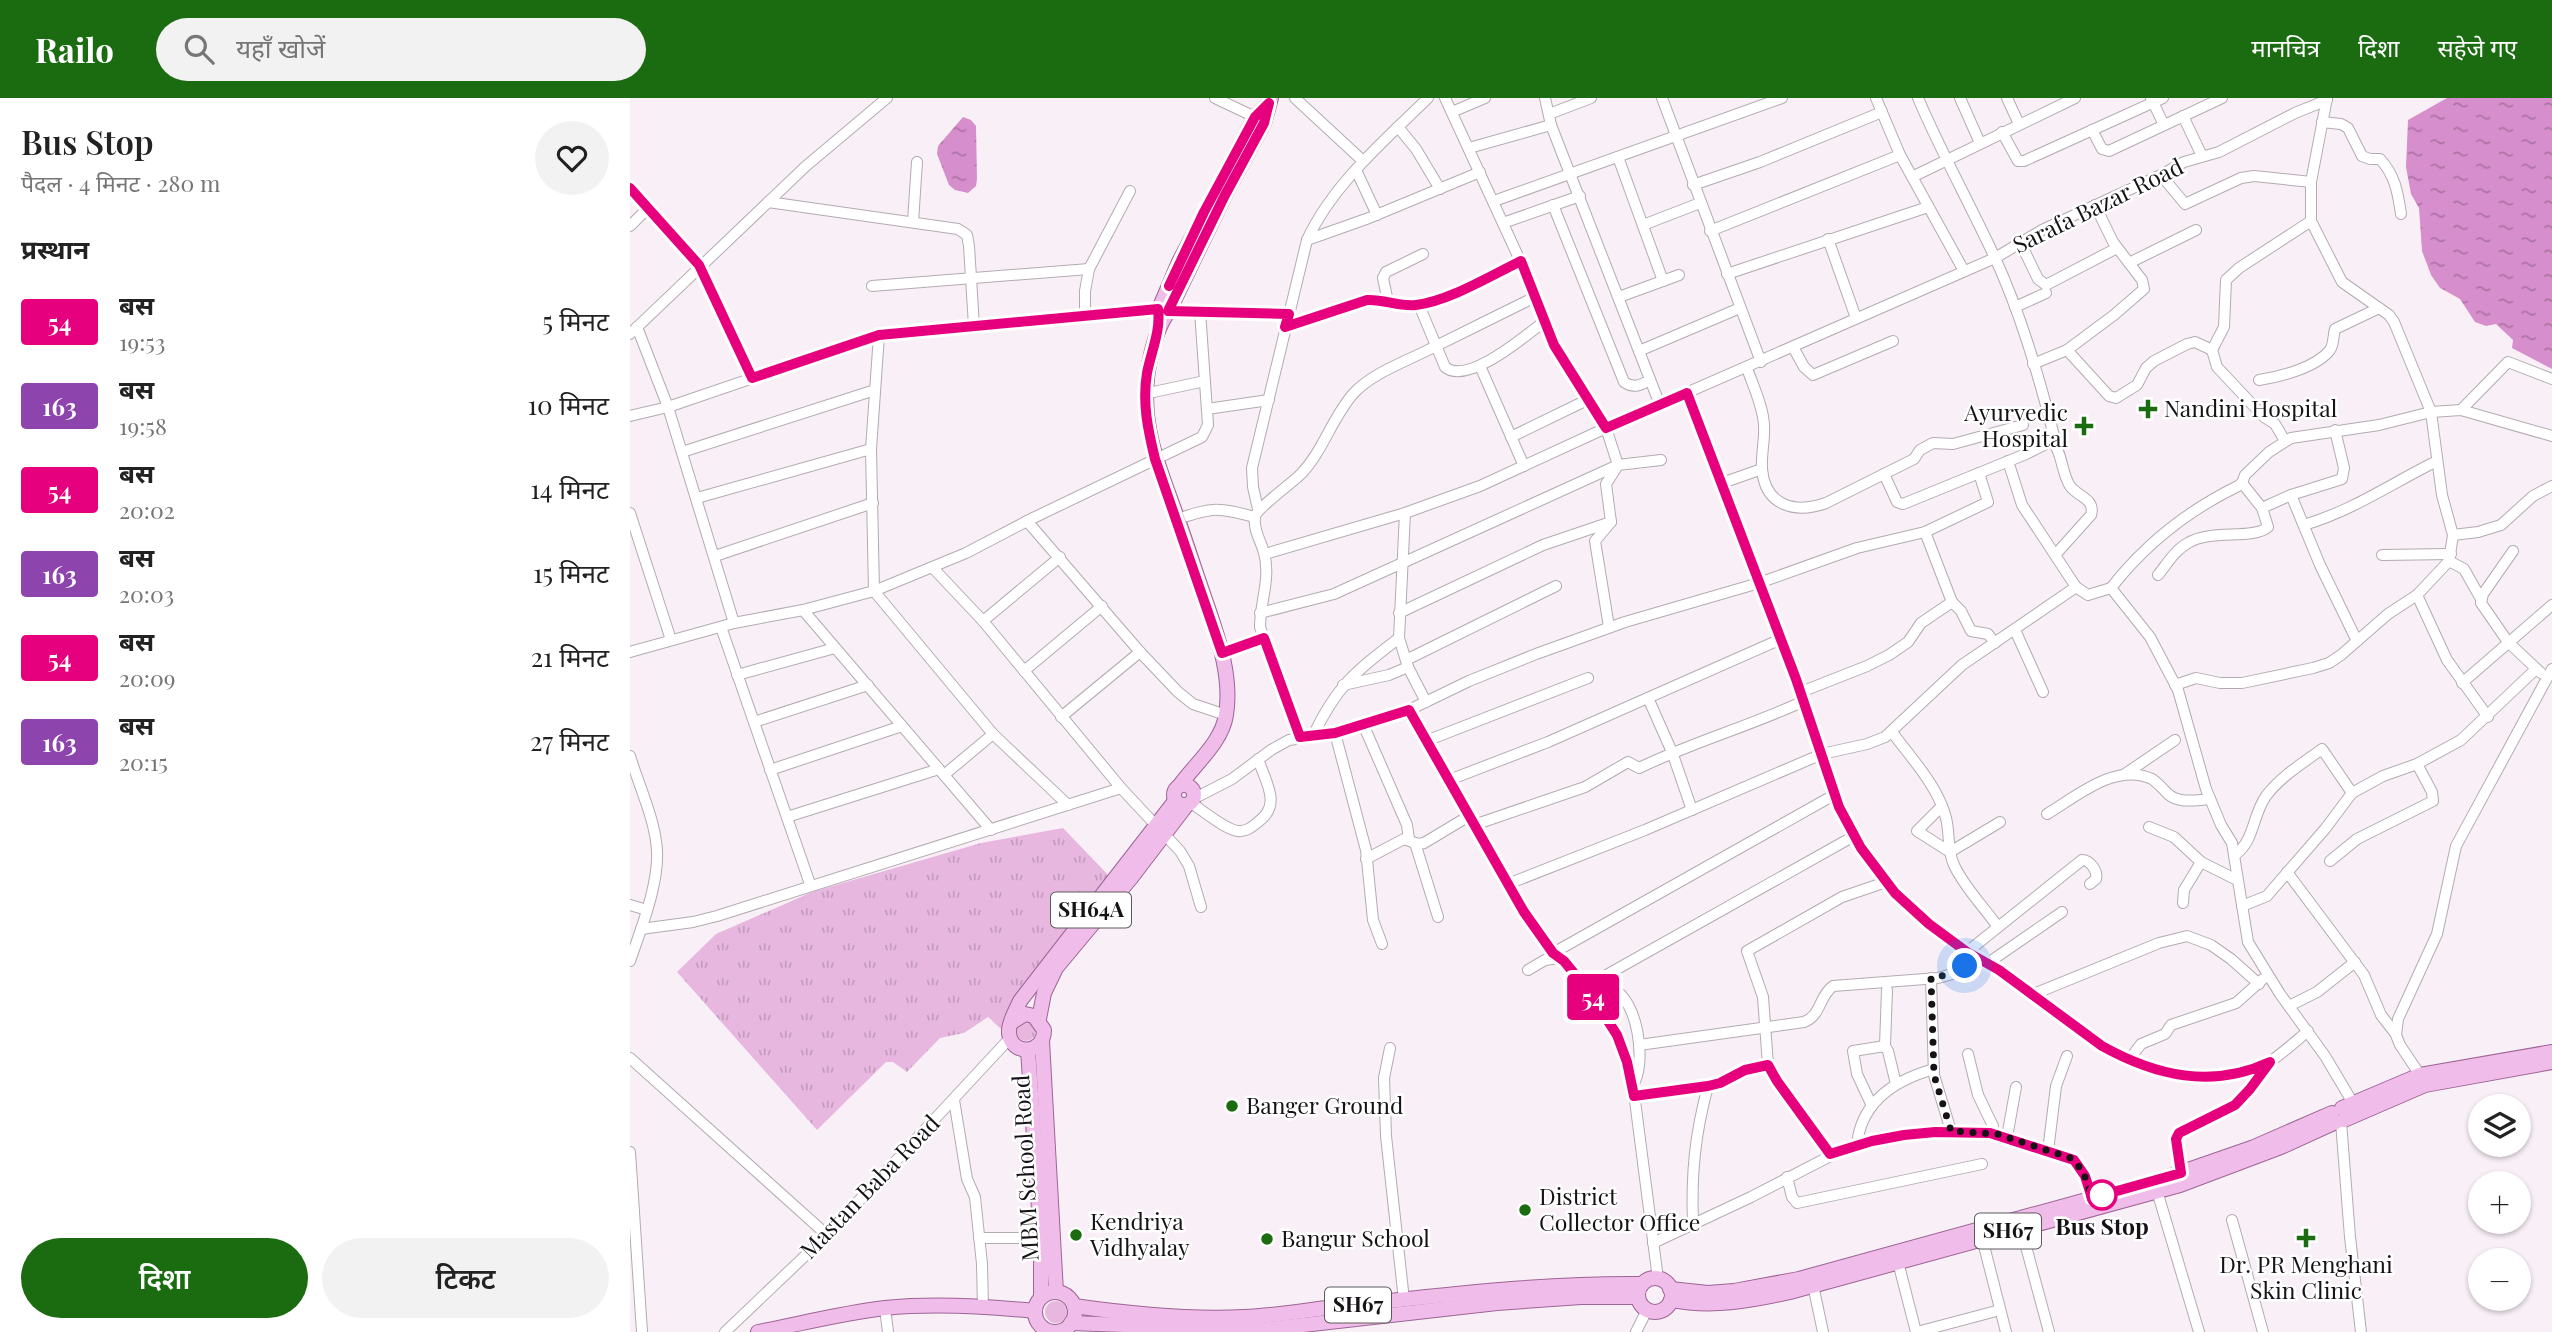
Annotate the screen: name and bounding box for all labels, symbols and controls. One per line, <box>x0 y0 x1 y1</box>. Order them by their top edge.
search box <box>156 18 646 81</box>
text: Railo <box>35 27 114 71</box>
icon: search <box>180 30 218 68</box>
text: यहाँ खोजें <box>236 30 325 65</box>
text: मानचित्र <box>2251 31 2320 63</box>
text: दिशा <box>2358 31 2399 63</box>
text: सहेजे गए <box>2437 31 2517 63</box>
text: Bus Stop <box>21 119 154 163</box>
button: heart <box>535 121 609 195</box>
street label: Sarafa Bazar Road <box>2007 150 2188 259</box>
text: पैदल · 4 मिनट · 280 m <box>21 167 221 198</box>
text: प्रस्थान <box>21 231 89 266</box>
text: बस <box>119 287 154 322</box>
text: 5 मिनट <box>542 303 609 338</box>
text: 54 <box>48 306 71 338</box>
text: 19:53 <box>119 326 165 357</box>
text: बस <box>119 371 154 406</box>
text: 10 मिनट <box>527 387 609 422</box>
text: 163 <box>42 390 77 422</box>
place label: Nandini Hospital <box>2164 392 2338 423</box>
place label: Ayurvedic Hospital <box>1963 396 2068 453</box>
marker: Nandini Hospital <box>2138 399 2158 419</box>
text: 19:58 <box>119 410 167 441</box>
marker: Ayurvedic Hospital <box>2074 416 2094 436</box>
text: बस <box>119 455 154 490</box>
text: 14 मिनट <box>530 471 609 506</box>
text: 54 <box>48 474 71 506</box>
text: 20:02 <box>119 494 175 525</box>
text: बस <box>119 539 154 574</box>
text: 15 मिनट <box>533 555 609 590</box>
text: 163 <box>42 558 77 590</box>
text: 20:03 <box>119 578 174 609</box>
text: बस <box>119 623 154 658</box>
text: 21 मिनट <box>531 639 609 674</box>
text: 54 <box>48 642 71 674</box>
text: 20:09 <box>119 662 175 693</box>
text: बस <box>119 707 154 742</box>
text: 27 मिनट <box>530 723 609 758</box>
text: 163 <box>42 726 77 758</box>
text: 20:15 <box>119 746 168 777</box>
road number: SH64A <box>1051 892 1131 928</box>
your location <box>1947 948 1982 983</box>
line badge: 54 <box>1562 974 1625 1020</box>
text: 54 <box>1581 981 1605 1013</box>
street label: MBM School Road <box>1004 1074 1045 1262</box>
place label: Banger Ground <box>1246 1089 1403 1120</box>
map controls <box>2468 1094 2531 1311</box>
button: layers <box>2468 1094 2531 1157</box>
marker: Banger Ground <box>1224 1098 1240 1114</box>
street label: Mastan Baba Road <box>792 1107 946 1265</box>
button: + <box>2468 1171 2531 1234</box>
place label: District Collector Office <box>1539 1180 1700 1237</box>
marker: Bus Stop <box>2087 1180 2117 1210</box>
marker: District Collector Office <box>1517 1202 1533 1218</box>
place label: Kendriya Vidhyalay <box>1089 1205 1190 1262</box>
place label: Bus Stop <box>2055 1210 2149 1241</box>
road number: SH67 <box>1975 1214 2041 1248</box>
place label: Bangur School <box>1281 1222 1430 1253</box>
marker: Kendriya Vidhyalay <box>1068 1227 1084 1243</box>
marker: Dr. PR Menghani Skin Clinic <box>2296 1228 2316 1248</box>
marker: Bangur School <box>1259 1231 1275 1247</box>
button: दिशा <box>21 1238 308 1318</box>
button: टिकट <box>322 1238 609 1318</box>
place label: Dr. PR Menghani Skin Clinic <box>2219 1248 2393 1305</box>
button: − <box>2468 1248 2531 1311</box>
road number: SH67 <box>1325 1288 1391 1322</box>

